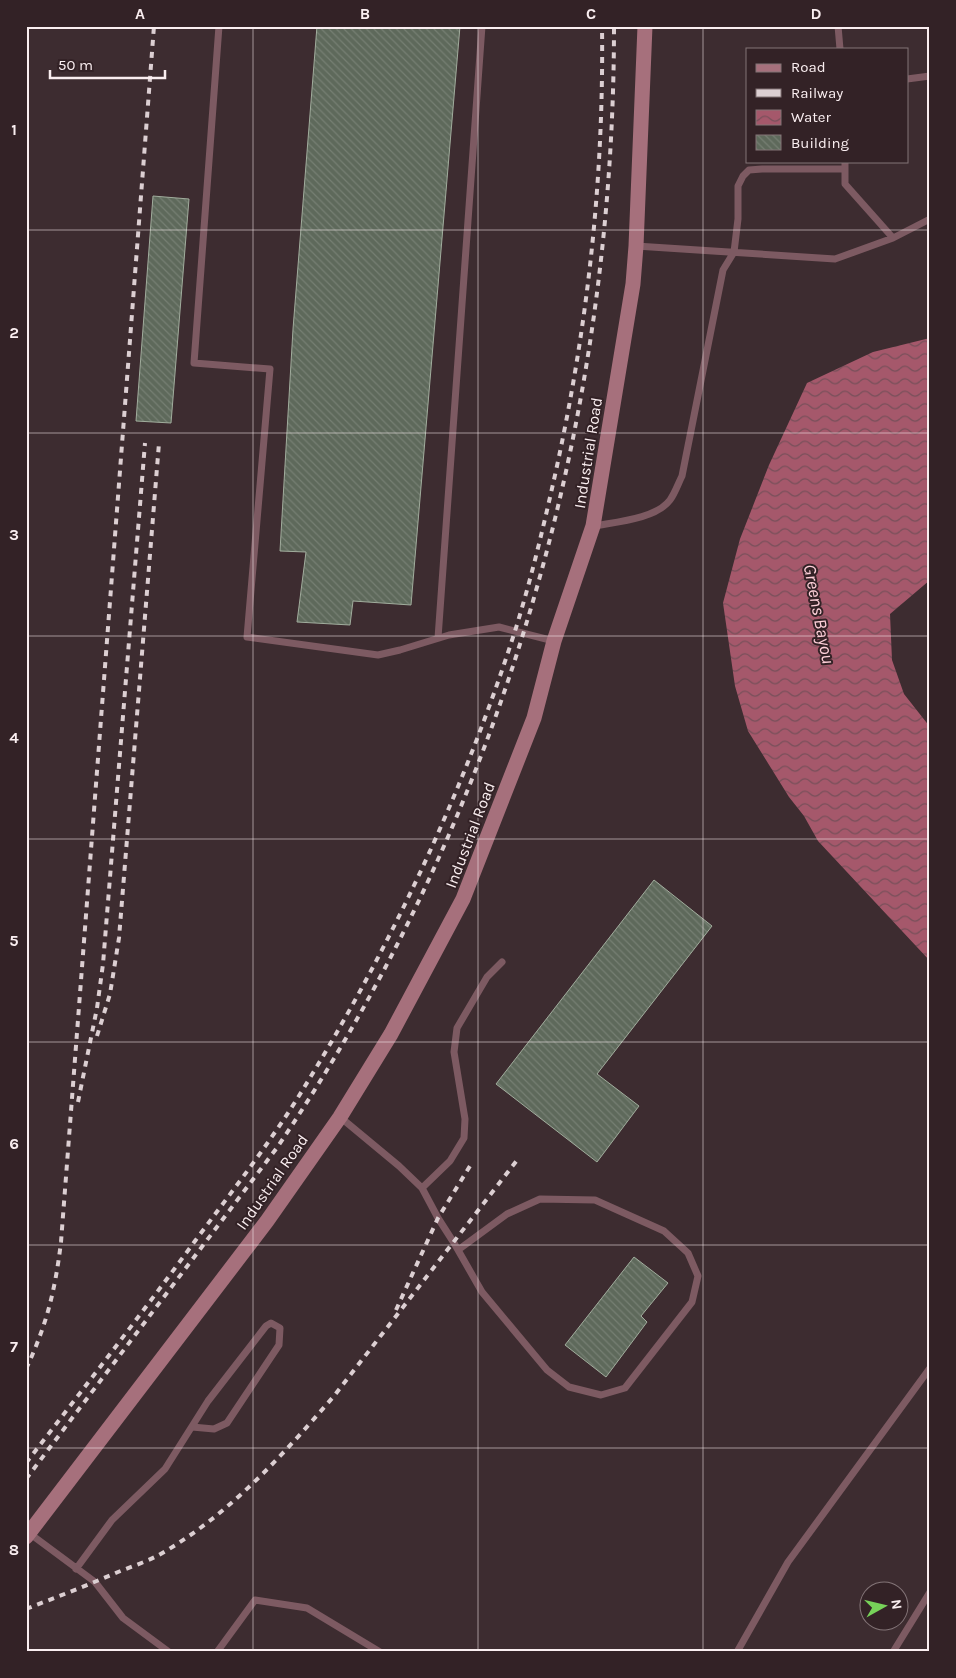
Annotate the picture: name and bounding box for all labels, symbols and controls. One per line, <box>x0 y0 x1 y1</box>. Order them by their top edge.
text: A <box>135 4 145 23</box>
text: B <box>360 4 370 23</box>
text: C <box>586 4 596 23</box>
text: D <box>811 4 822 23</box>
scale bar <box>50 48 165 80</box>
legend <box>746 48 908 162</box>
text: 50 m <box>58 56 93 74</box>
text: Road <box>791 58 826 76</box>
text: Railway <box>791 84 843 102</box>
text: Water <box>791 108 832 126</box>
text: 1 <box>11 120 17 139</box>
text: Building <box>791 134 849 152</box>
text: 2 <box>9 323 19 342</box>
street label: Industrial Road <box>570 396 606 510</box>
text: 3 <box>9 525 19 544</box>
water label: Greens Bayou <box>799 562 839 666</box>
text: 4 <box>9 728 19 747</box>
street label: Industrial Road <box>441 779 499 891</box>
text: 5 <box>9 931 19 950</box>
street label: Industrial Road <box>232 1131 312 1233</box>
text: 6 <box>9 1134 19 1153</box>
text: 7 <box>10 1337 18 1356</box>
text: 8 <box>9 1540 19 1559</box>
north arrow <box>858 1580 908 1630</box>
text: N <box>887 1598 905 1610</box>

